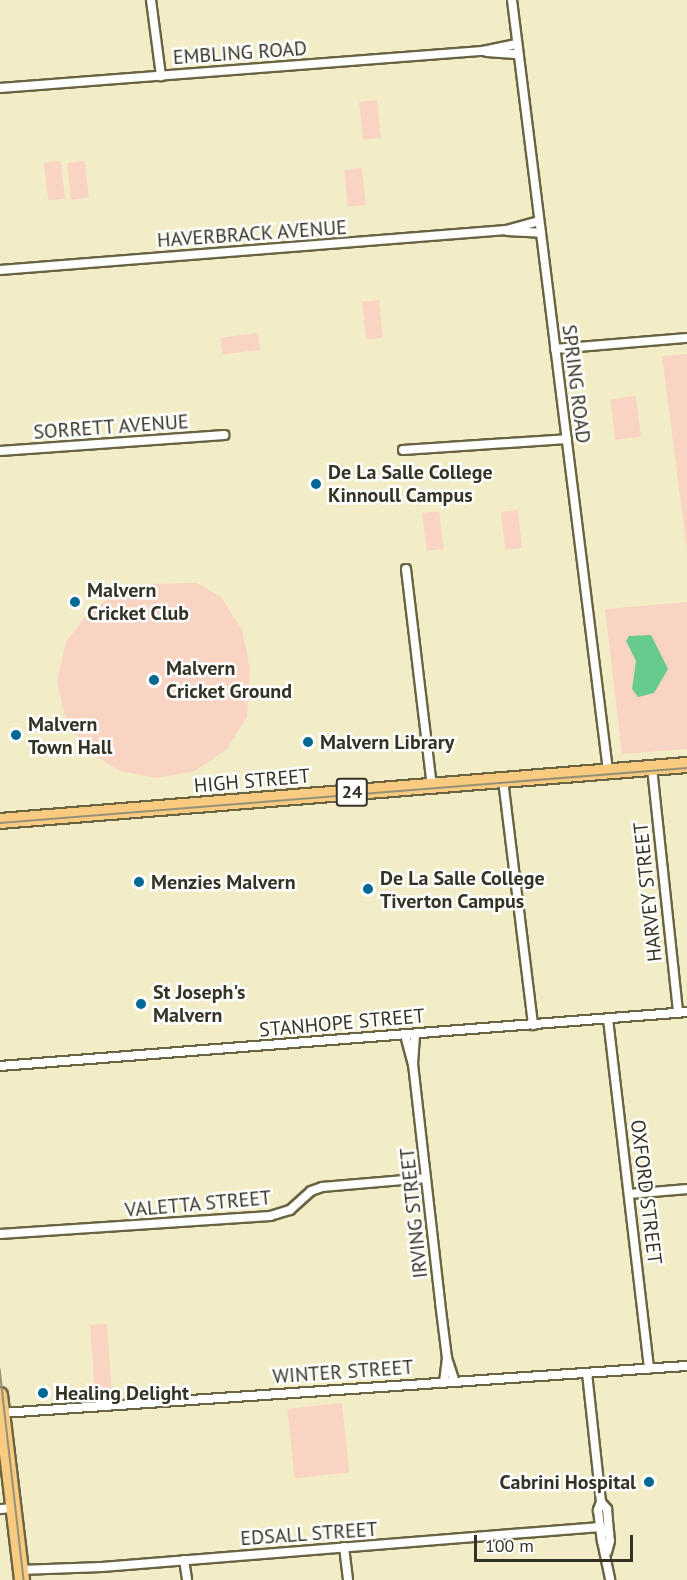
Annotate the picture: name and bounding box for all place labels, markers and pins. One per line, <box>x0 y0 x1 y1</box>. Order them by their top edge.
place label: De La Salle College Kinnoull Campus <box>328 460 493 507</box>
marker: De La Salle College Kinnoull Campus <box>309 477 323 491</box>
place label: Malvern Cricket Club <box>87 578 189 625</box>
marker: Malvern Cricket Club <box>68 595 82 609</box>
place label: Malvern Cricket Ground <box>166 656 292 703</box>
marker: Malvern Cricket Ground <box>147 673 161 687</box>
place label: Malvern Town Hall <box>28 712 112 759</box>
marker: Malvern Town Hall <box>9 728 23 742</box>
place label: Malvern Library <box>320 730 454 754</box>
marker: Malvern Library <box>301 735 315 749</box>
place label: De La Salle College Tiverton Campus <box>380 866 545 913</box>
place label: Menzies Malvern <box>151 870 296 894</box>
marker: Menzies Malvern <box>132 875 146 889</box>
marker: De La Salle College Tiverton Campus <box>361 882 375 896</box>
place label: St Joseph's Malvern <box>153 981 245 1028</box>
marker: St Joseph's Malvern <box>134 997 148 1011</box>
place label: Healing Delight <box>55 1381 189 1405</box>
marker: Healing Delight <box>36 1386 50 1400</box>
place label: Cabrini Hospital <box>500 1470 636 1494</box>
marker: Cabrini Hospital <box>640 1473 658 1491</box>

